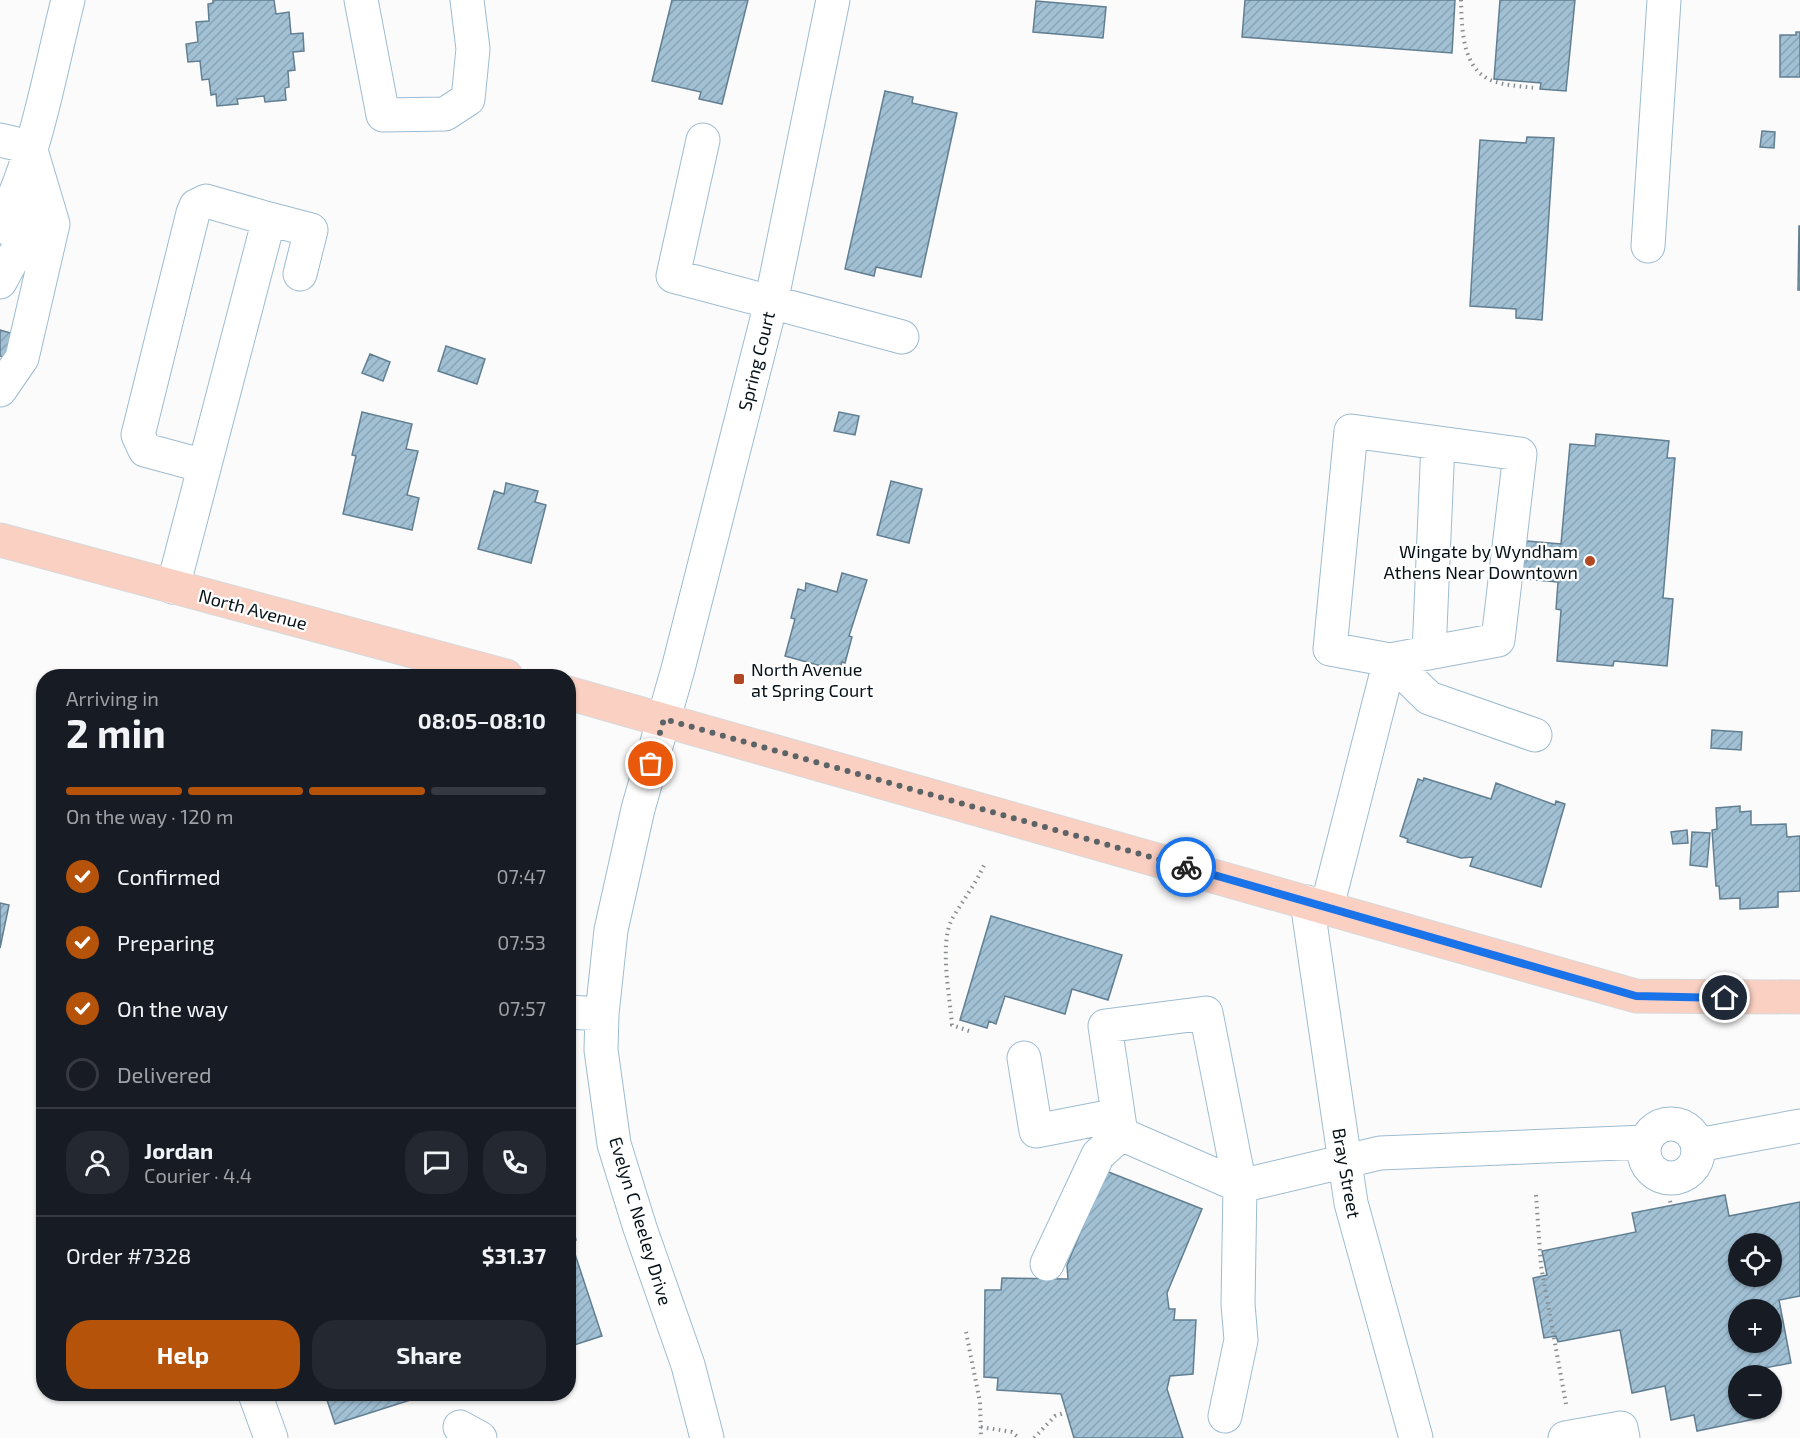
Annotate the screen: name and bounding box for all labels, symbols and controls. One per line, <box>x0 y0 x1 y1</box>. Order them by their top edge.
street label: Spring Court <box>733 309 779 413</box>
place label: Wingate by Wyndham Athens Near Downtown <box>1384 540 1578 583</box>
marker: Wingate by Wyndham Athens Near Downtown <box>1583 554 1597 568</box>
street label: North Avenue <box>196 584 310 634</box>
place label: North Avenue at Spring Court <box>751 658 873 701</box>
marker: North Avenue at Spring Court <box>732 672 746 686</box>
text: Arriving in <box>66 686 159 710</box>
text: 08:05–08:10 <box>418 707 546 733</box>
text: 2 min <box>66 709 166 756</box>
pin <box>625 738 676 789</box>
icon: bag <box>634 747 667 780</box>
text: On the way · 120 m <box>66 804 234 828</box>
courier <box>1156 837 1216 897</box>
icon: bike <box>1170 851 1203 884</box>
icon: check <box>66 860 99 893</box>
text: Confirmed <box>117 863 221 889</box>
text: 07:47 <box>496 864 546 888</box>
icon: check <box>66 926 99 959</box>
text: Preparing <box>117 929 215 955</box>
text: 07:53 <box>497 930 546 954</box>
pin <box>1699 972 1750 1023</box>
icon: home <box>1708 981 1741 1014</box>
icon: check <box>66 992 99 1025</box>
text: On the way <box>117 995 228 1021</box>
text: 07:57 <box>498 996 546 1020</box>
text: Delivered <box>117 1061 212 1087</box>
street label: Bray Street <box>1328 1126 1366 1220</box>
button: person <box>66 1131 129 1194</box>
button: chat <box>405 1131 468 1194</box>
button: phone <box>483 1131 546 1194</box>
street label: Evelyn C Neeley Drive <box>605 1134 677 1308</box>
text: Jordan <box>144 1137 213 1163</box>
text: Courier · 4.4 <box>144 1163 252 1187</box>
map controls <box>1728 1233 1782 1419</box>
button: locate <box>1728 1233 1782 1287</box>
text: Order #7328 <box>66 1242 191 1268</box>
text: $31.37 <box>482 1242 546 1268</box>
button: + <box>1728 1299 1782 1353</box>
button: Help <box>66 1320 300 1389</box>
button: Share <box>312 1320 546 1389</box>
button: − <box>1728 1365 1782 1419</box>

